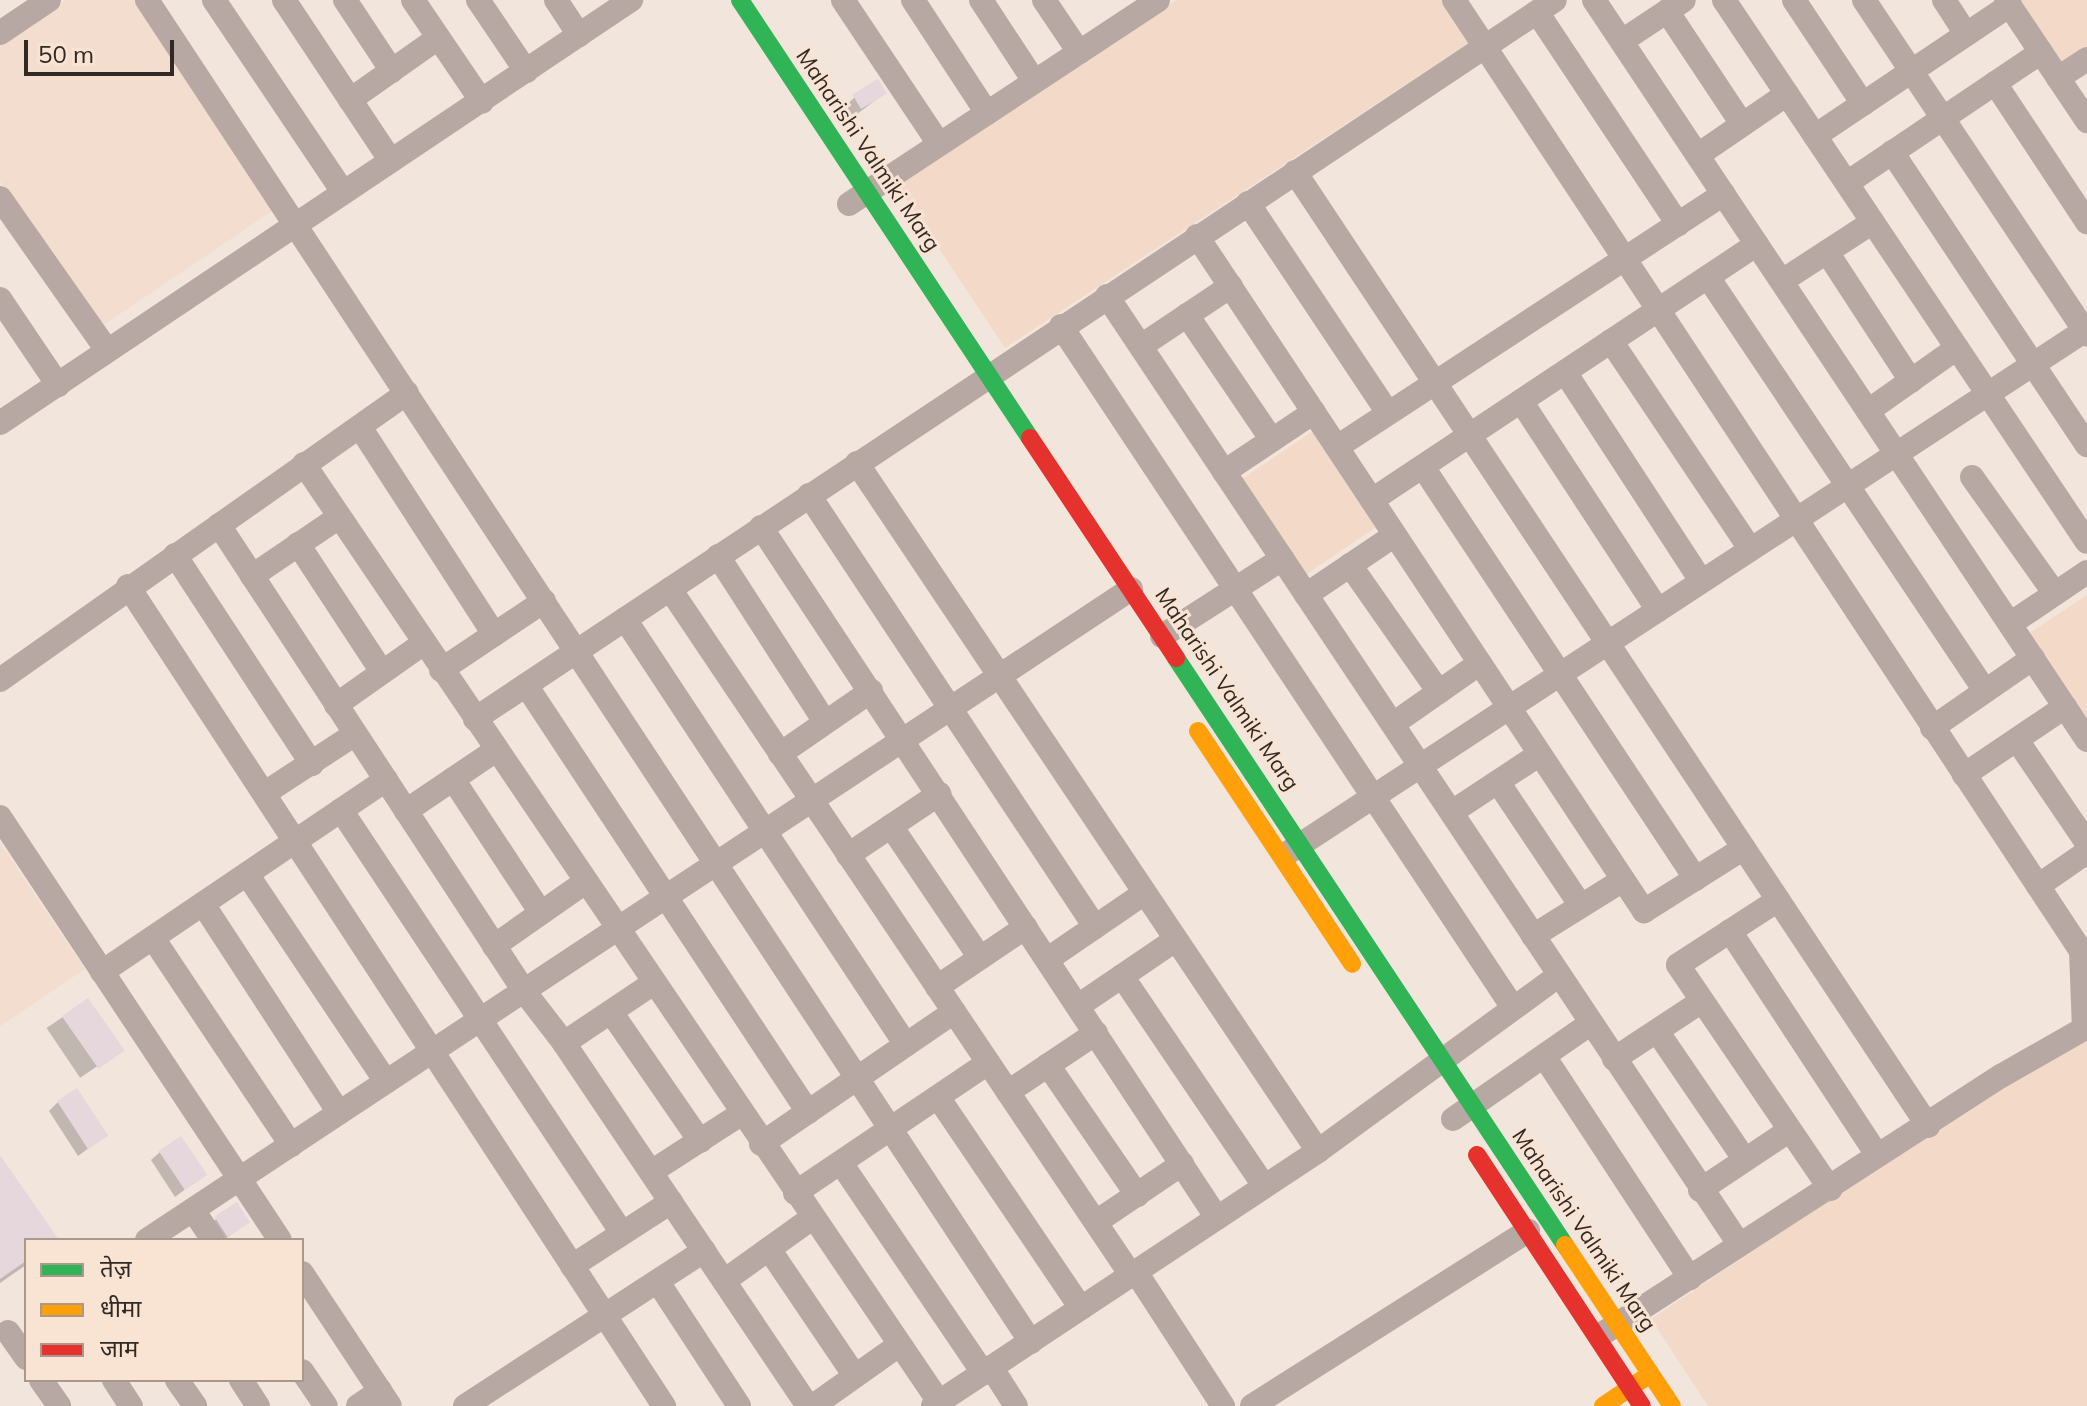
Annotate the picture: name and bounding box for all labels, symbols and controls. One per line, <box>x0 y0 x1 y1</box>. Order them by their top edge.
scale bar <box>28 24 178 74</box>
text: 50 m <box>38 39 94 69</box>
street label: Maharishi Valmiki Marg <box>790 44 946 256</box>
street label: Maharishi Valmiki Marg <box>1149 583 1305 795</box>
street label: Maharishi Valmiki Marg <box>1506 1124 1662 1336</box>
legend <box>24 1238 304 1382</box>
text: तेज़ <box>100 1253 132 1283</box>
text: धीमा <box>100 1293 142 1323</box>
text: जाम <box>100 1333 138 1363</box>

